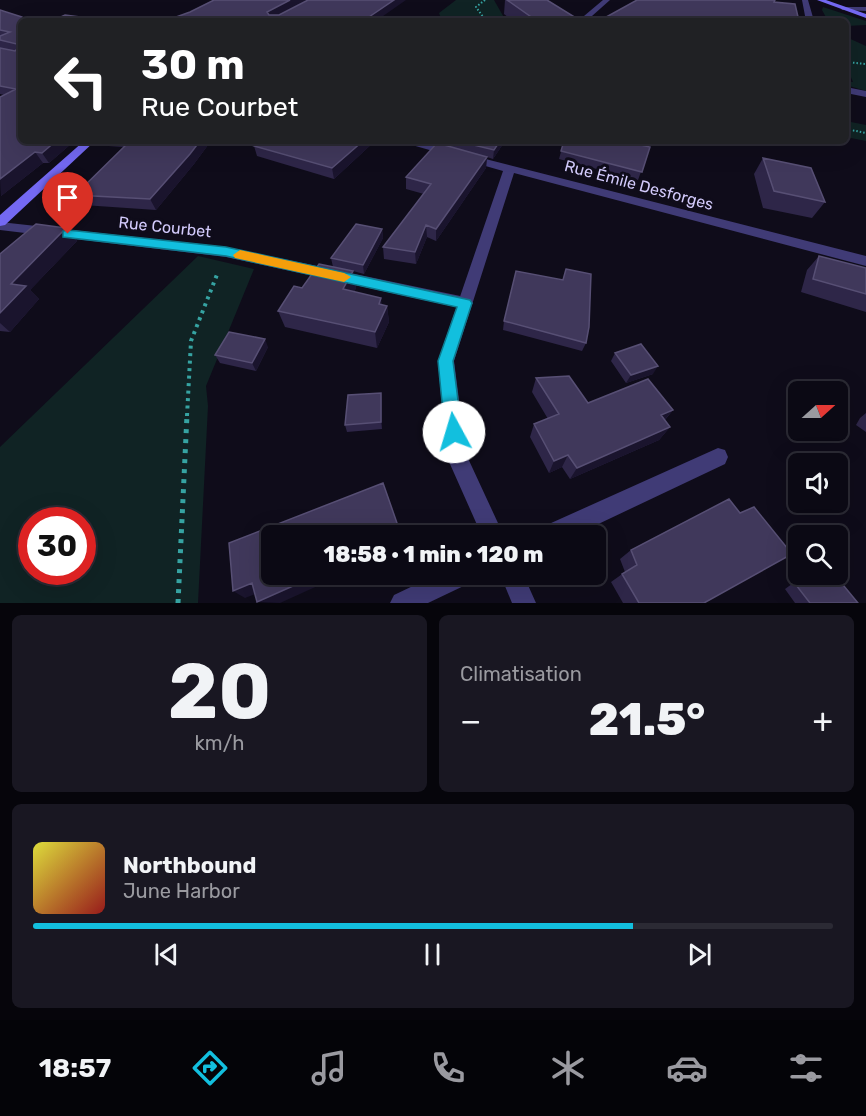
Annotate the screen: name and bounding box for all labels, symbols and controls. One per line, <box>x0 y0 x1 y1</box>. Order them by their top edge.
text: 30 m <box>141 40 245 90</box>
icon: left <box>42 42 120 120</box>
text: Rue Courbet <box>141 91 298 123</box>
street label: Rue Émile Desforges <box>562 156 716 214</box>
pin <box>42 172 93 234</box>
icon: arrive <box>51 181 84 214</box>
street label: Rue Courbet <box>118 213 212 241</box>
north arrow <box>788 381 848 441</box>
map controls <box>788 381 848 585</box>
position arrow <box>422 400 486 464</box>
button: sound <box>788 453 848 513</box>
speed limit sign: 30 <box>18 507 96 585</box>
button: search <box>788 525 848 585</box>
text: 18:58 · 1 min · 120 m <box>324 541 543 568</box>
text: 20 <box>168 645 271 738</box>
text: Climatisation <box>460 662 582 686</box>
text: 21.5° <box>589 693 705 746</box>
text: − <box>460 701 481 740</box>
text: + <box>812 701 833 740</box>
text: km/h <box>195 731 244 755</box>
text: Northbound <box>123 852 256 879</box>
text: June Harbor <box>123 879 240 903</box>
icon: previous <box>150 938 183 971</box>
icon: pause <box>416 938 449 971</box>
icon: next <box>683 938 716 971</box>
icon: directions <box>189 1047 231 1089</box>
icon: music <box>308 1047 350 1089</box>
icon: phone <box>427 1047 469 1089</box>
icon: climate <box>547 1047 589 1089</box>
icon: car <box>666 1047 708 1089</box>
icon: filters <box>785 1047 827 1089</box>
text: 18:57 <box>39 1052 111 1084</box>

